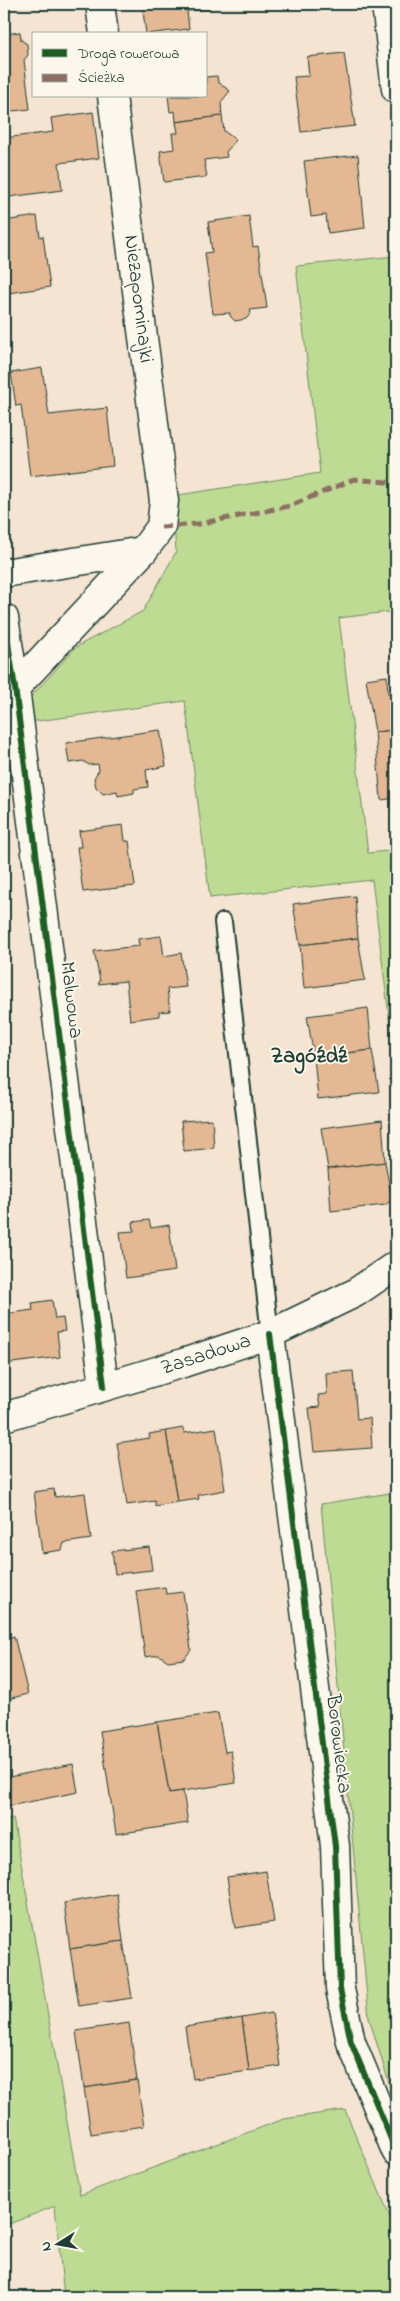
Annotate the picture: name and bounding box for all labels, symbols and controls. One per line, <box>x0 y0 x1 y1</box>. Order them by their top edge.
legend <box>32 32 208 98</box>
text: Droga rowerowa <box>77 43 179 66</box>
text: Ścieżka <box>78 67 125 89</box>
street label: Niezapominajki <box>115 233 161 365</box>
street label: Malwowa <box>51 960 91 1040</box>
district label: Zagóźdź <box>271 1041 348 1074</box>
street label: Zasadowa <box>157 1326 255 1384</box>
street label: Borowiecka <box>317 1692 359 1795</box>
north arrow <box>32 2218 82 2268</box>
text: N <box>36 2240 58 2253</box>

